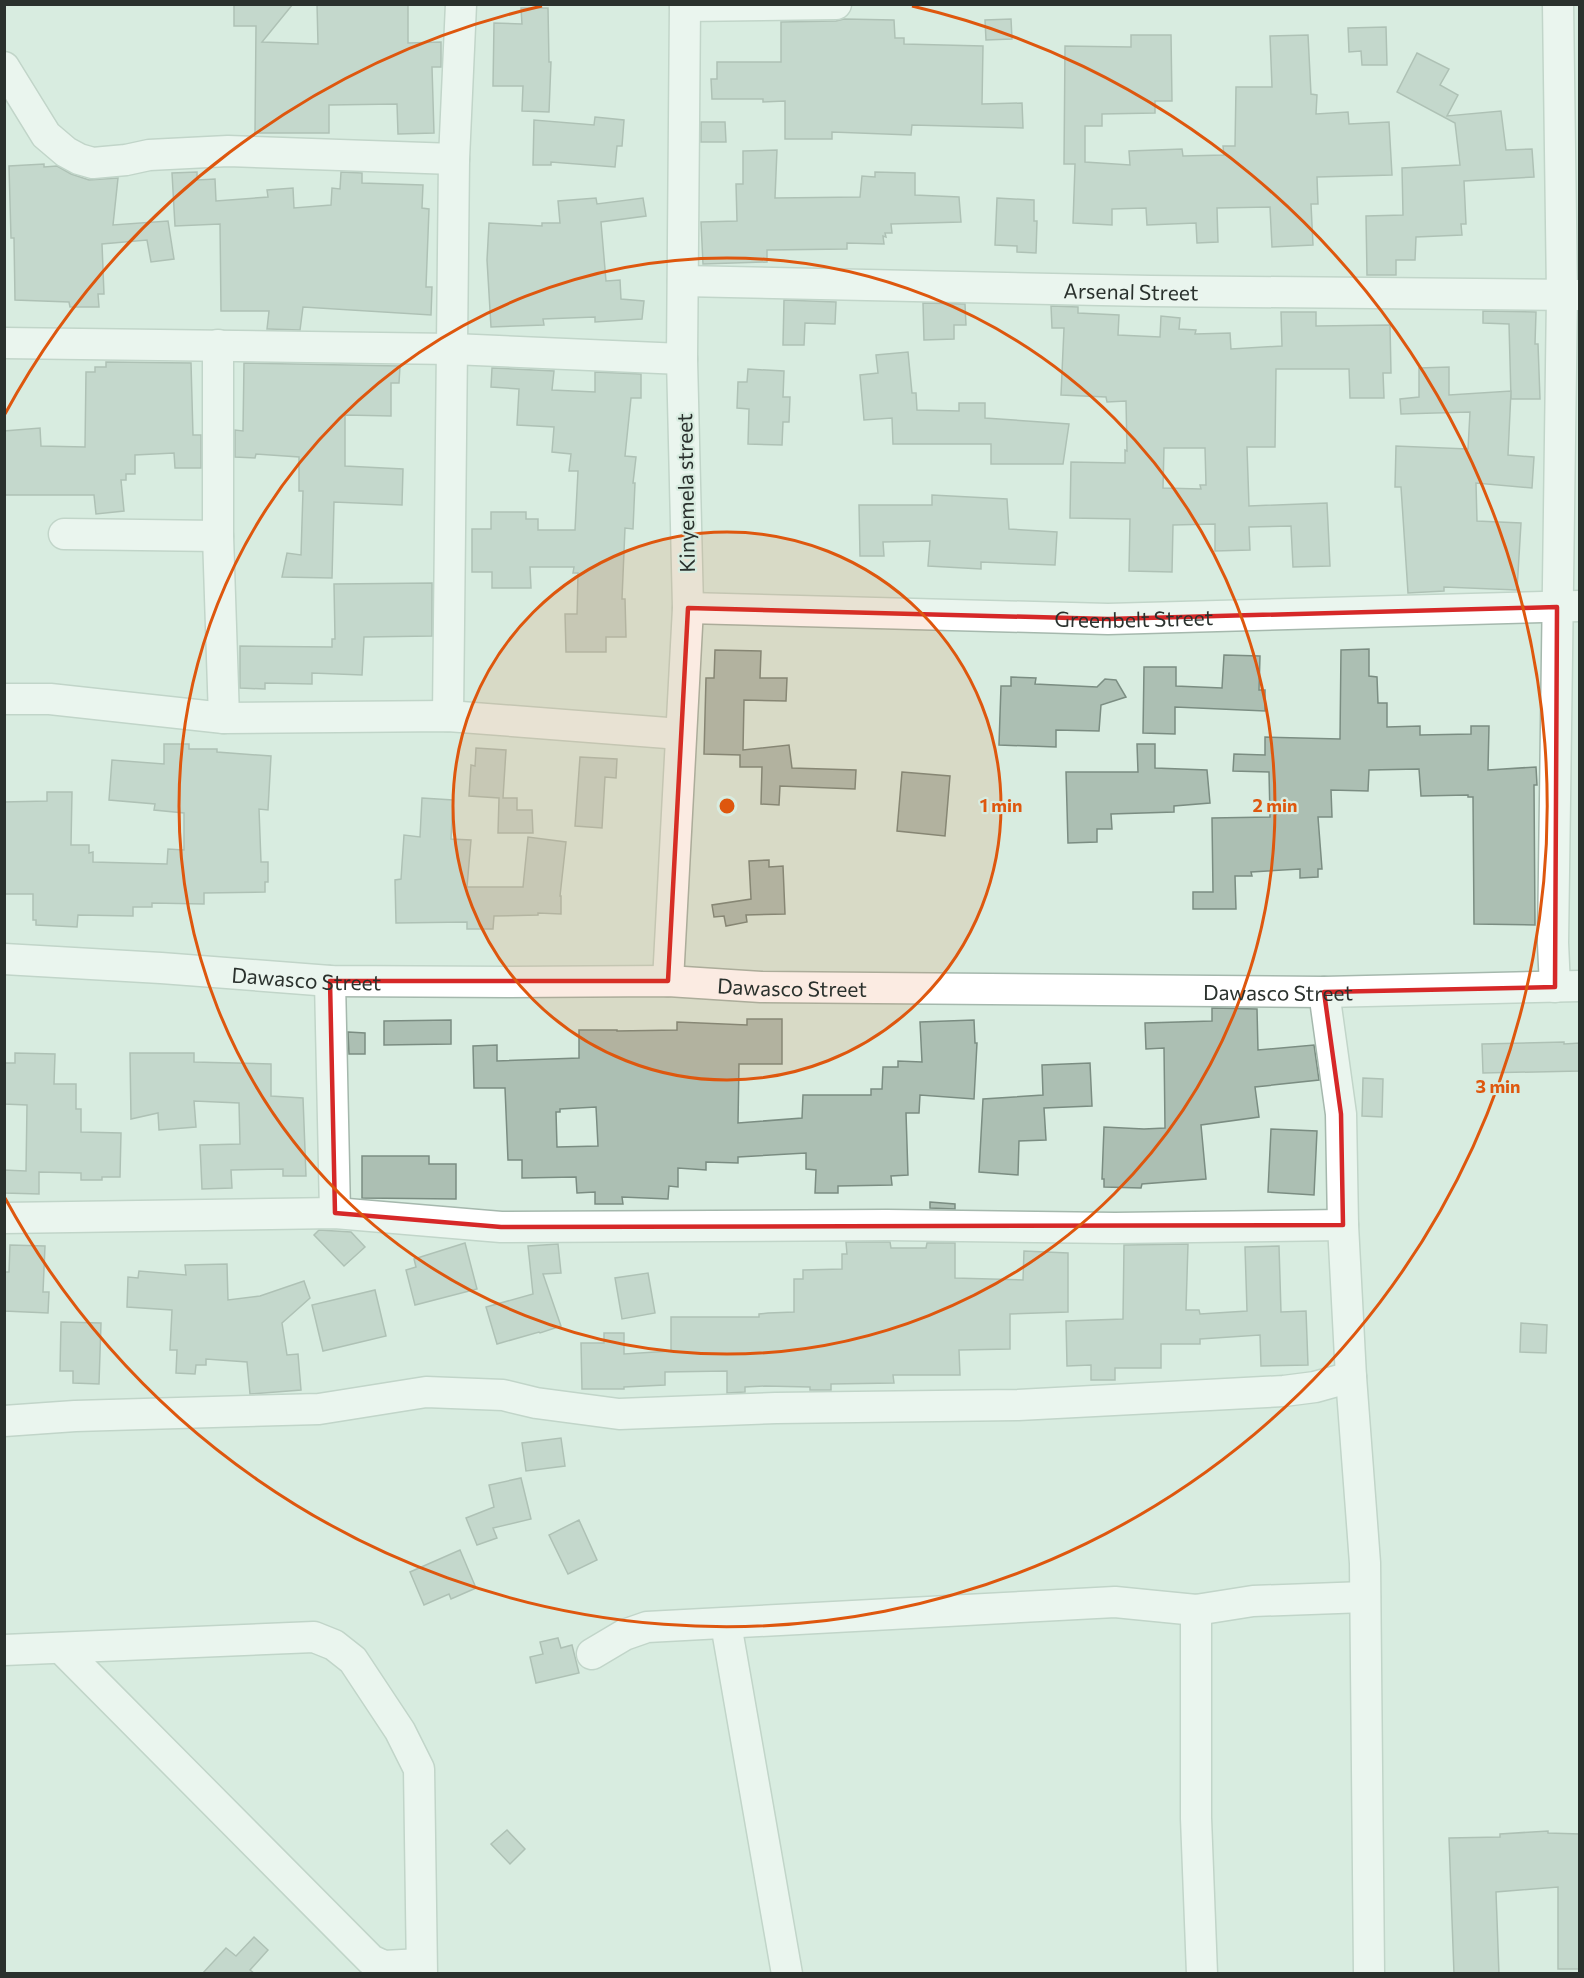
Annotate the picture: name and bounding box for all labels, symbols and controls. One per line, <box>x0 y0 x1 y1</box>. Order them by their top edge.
street label: Arsenal Street <box>1063 277 1198 304</box>
street label: Kinyemela street <box>671 413 699 573</box>
street label: Greenbelt Street <box>1054 604 1213 632</box>
text: 1 min <box>980 794 1022 816</box>
text: 2 min <box>1253 794 1297 816</box>
centre of rings <box>717 796 737 816</box>
street label: Dawasco Street <box>231 961 381 994</box>
street label: Dawasco Street <box>716 972 867 1000</box>
street label: Dawasco Street <box>1203 978 1353 1005</box>
text: 3 min <box>1475 1075 1521 1097</box>

